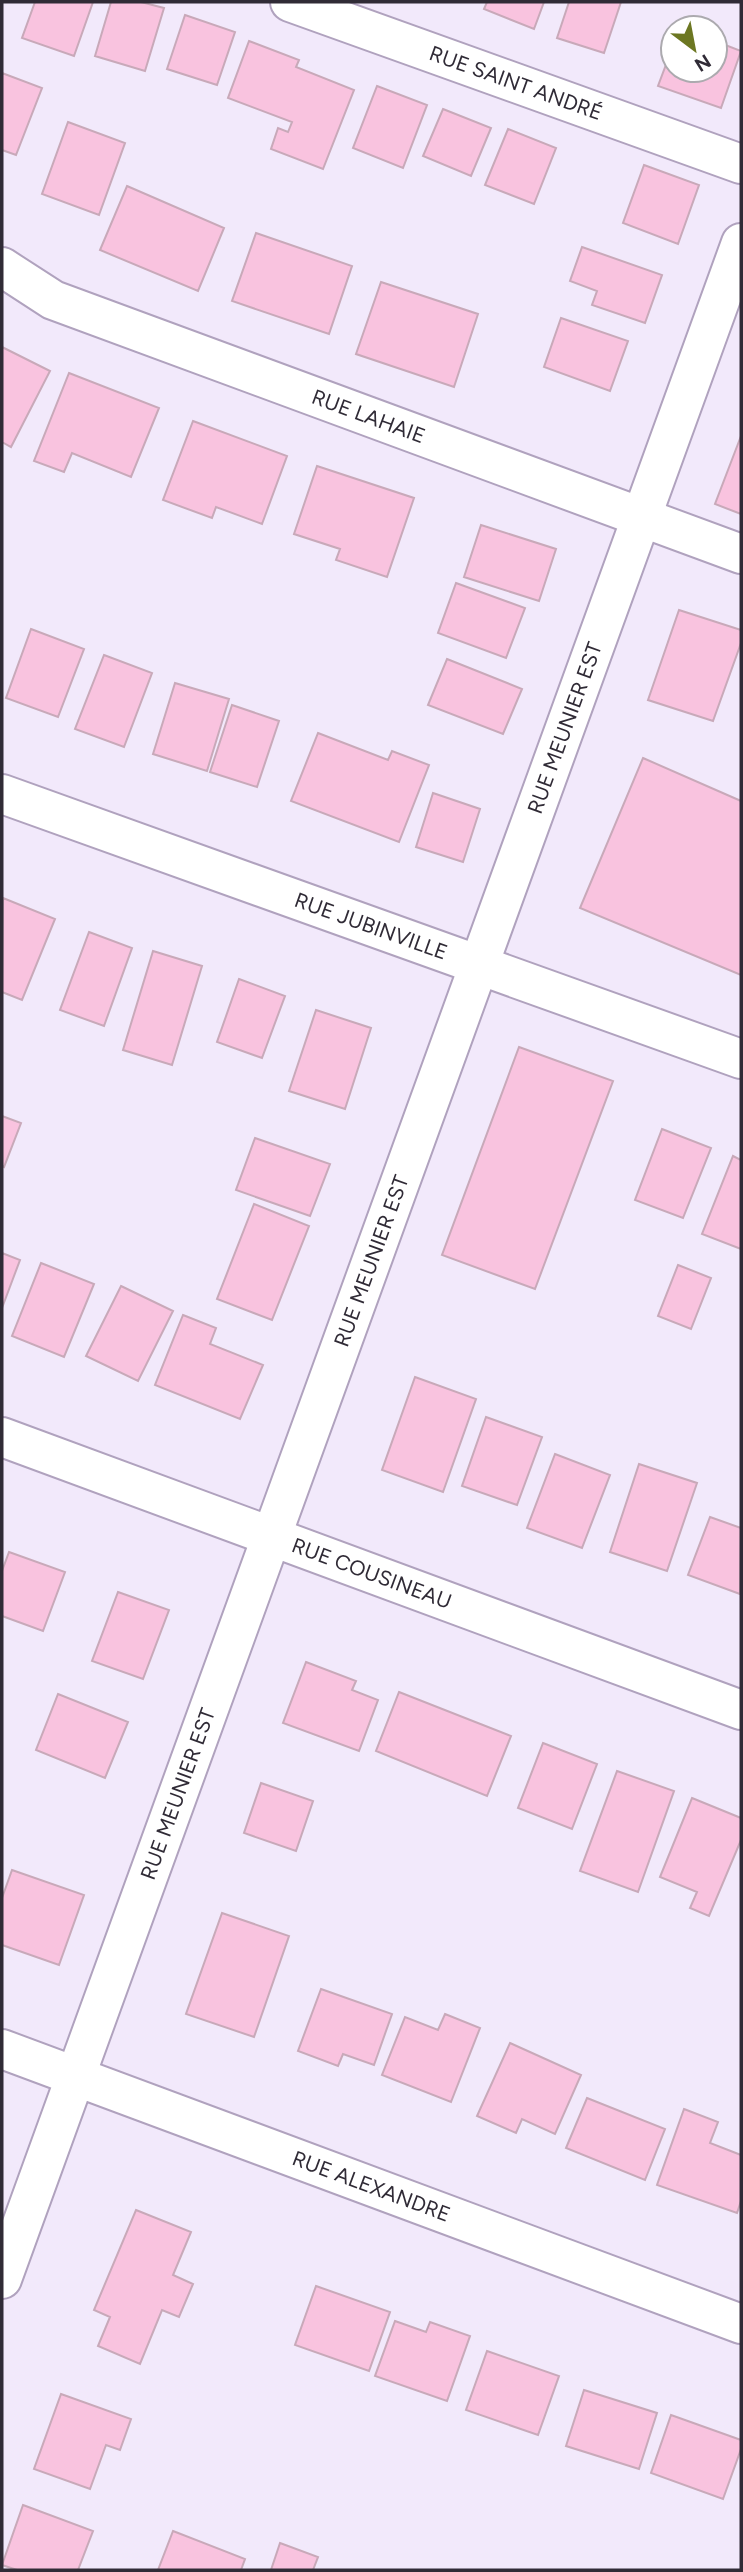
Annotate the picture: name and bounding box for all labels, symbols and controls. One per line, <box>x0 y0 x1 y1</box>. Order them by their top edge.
north arrow <box>659 14 729 84</box>
street label: RUE SAINT ANDRÉ <box>426 40 606 125</box>
text: N <box>690 49 715 77</box>
street label: RUE LAHAIE <box>309 384 429 448</box>
street label: RUE MEUNIER EST <box>522 638 607 817</box>
street label: RUE JUBINVILLE <box>291 887 451 965</box>
street label: RUE MEUNIER EST <box>329 1171 414 1350</box>
street label: RUE COUSINEAU <box>288 1532 455 1614</box>
street label: RUE MEUNIER EST <box>135 1704 220 1883</box>
street label: RUE ALEXANDRE <box>289 2145 454 2227</box>

